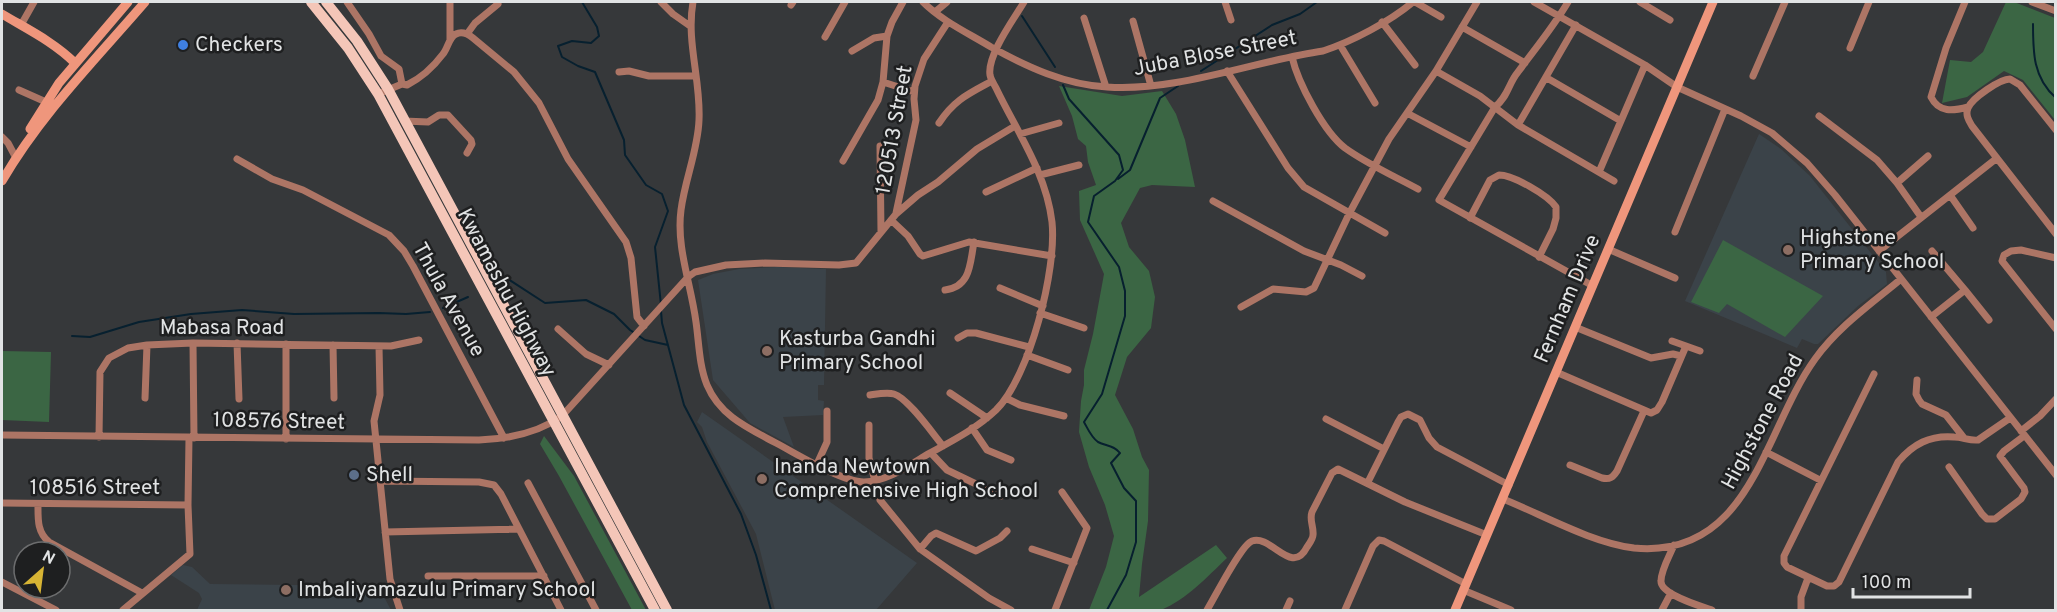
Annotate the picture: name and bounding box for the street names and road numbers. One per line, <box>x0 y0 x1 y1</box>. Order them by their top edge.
street label: Juba Blose Street <box>1131 25 1299 83</box>
street label: 120513 Street <box>870 63 920 197</box>
street label: Kwamashu Highway <box>450 204 562 382</box>
street label: Fernham Drive <box>1529 231 1607 367</box>
street label: Thula Avenue <box>405 238 491 362</box>
street label: Mabasa Road <box>160 315 284 342</box>
street label: Highstone Road <box>1716 350 1810 494</box>
street label: 108576 Street <box>213 407 345 437</box>
street label: 108516 Street <box>30 475 160 502</box>

